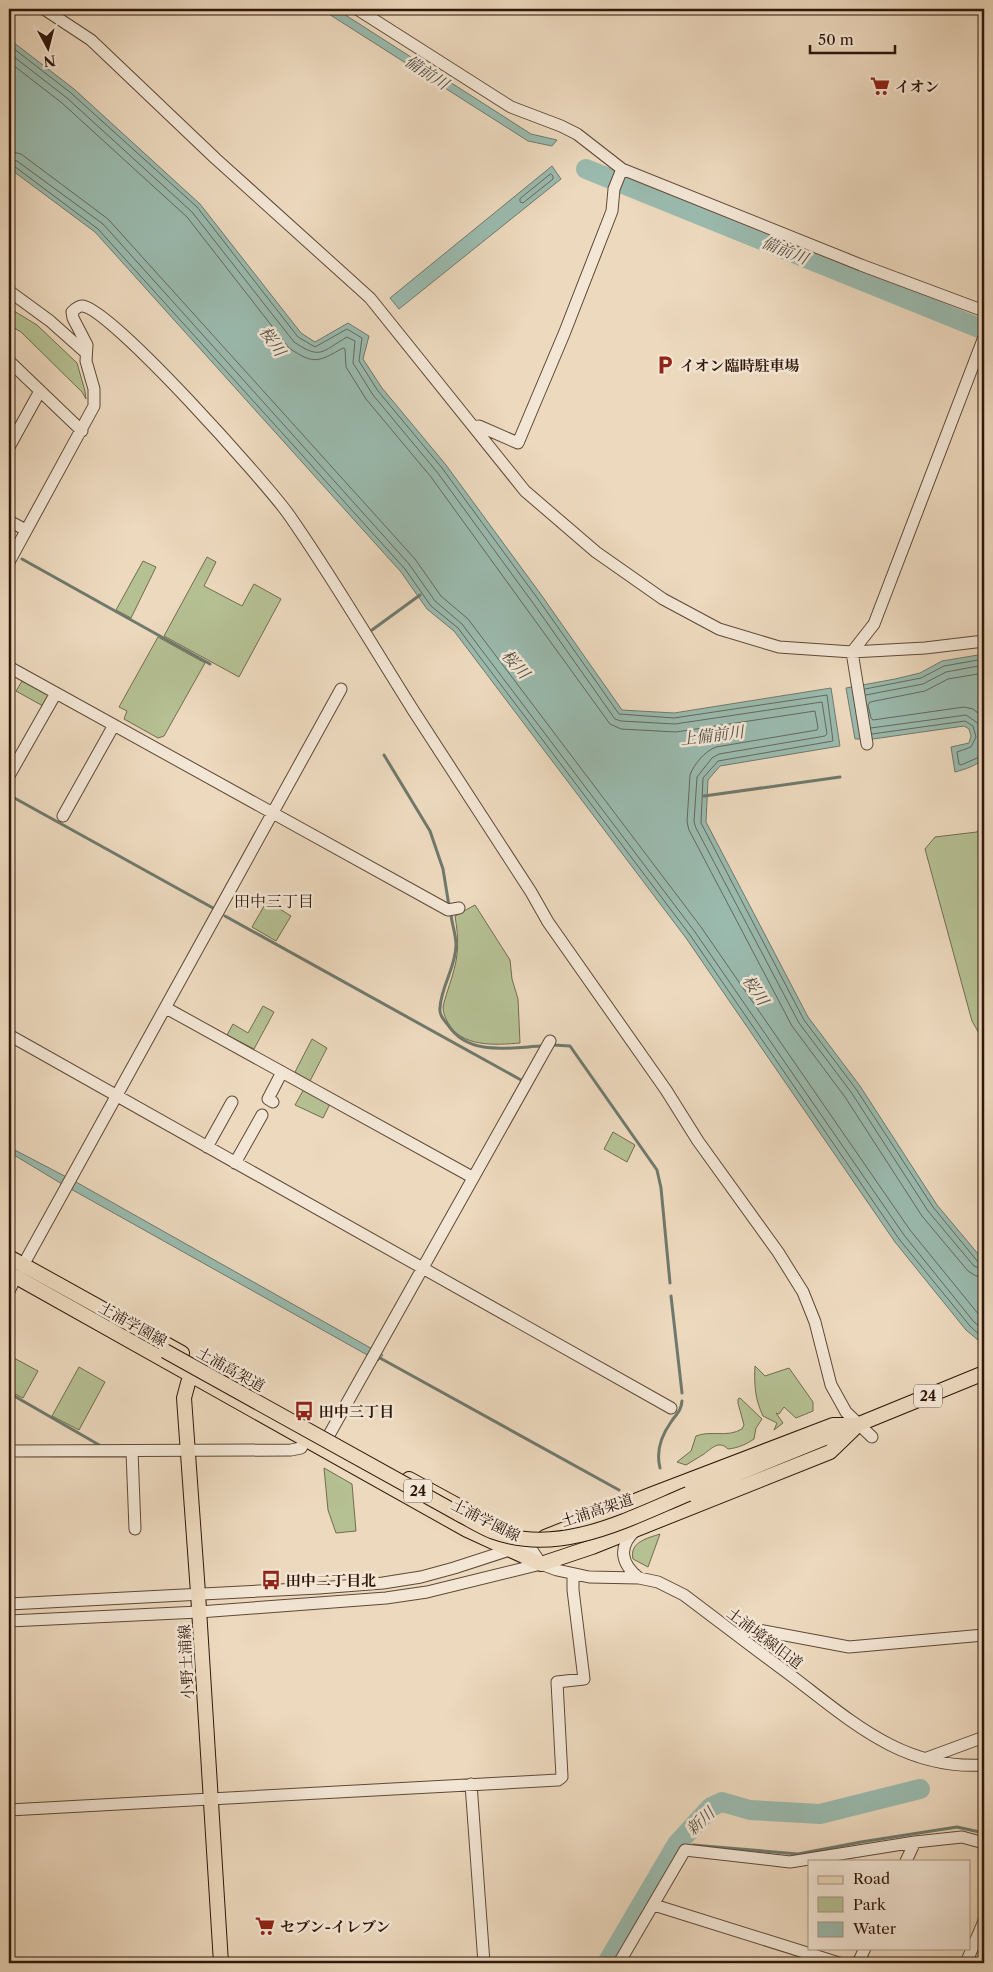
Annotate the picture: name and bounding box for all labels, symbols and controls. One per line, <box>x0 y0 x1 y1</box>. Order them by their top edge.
north arrow <box>22 22 72 72</box>
scale bar <box>810 22 896 54</box>
text: 50 m <box>818 30 854 49</box>
text: N <box>42 51 57 71</box>
water label: 備前川 <box>401 51 454 95</box>
supermarket icon: イオン <box>869 75 891 97</box>
place label: イオン <box>895 77 940 96</box>
water label: 備前川 <box>759 232 813 269</box>
water label: 桜川 <box>256 322 292 361</box>
parking icon: イオン臨時駐車場 <box>654 354 676 376</box>
place label: イオン臨時駐車場 <box>680 356 800 375</box>
water label: 桜川 <box>498 645 535 684</box>
water label: 上備前川 <box>679 721 747 749</box>
district label: 田中三丁目 <box>234 891 314 911</box>
water label: 桜川 <box>739 971 774 1011</box>
street label: 土浦学園線 <box>96 1298 170 1350</box>
street label: 土浦高架道 <box>194 1343 268 1395</box>
road number: 24 <box>914 1384 942 1408</box>
bus stop icon: 田中三丁目 <box>293 1400 315 1422</box>
place label: 田中三丁目 <box>319 1402 394 1421</box>
road number: 24 <box>404 1480 432 1502</box>
street label: 土浦高架道 <box>558 1489 636 1531</box>
street label: 土浦学園線 <box>448 1495 524 1545</box>
bus stop icon: 田中二丁目北 <box>260 1569 282 1591</box>
place label: 田中二丁目北 <box>286 1571 376 1590</box>
street label: 土浦境線旧道 <box>723 1603 807 1673</box>
street label: 小野土浦線 <box>175 1624 197 1700</box>
water label: 新川 <box>681 1801 720 1839</box>
legend <box>808 1860 970 1950</box>
text: Road <box>853 1869 890 1888</box>
text: Park <box>853 1895 887 1914</box>
supermarket icon: セブン-イレブン <box>254 1915 276 1937</box>
place label: セブン-イレブン <box>280 1917 390 1936</box>
text: Water <box>852 1919 897 1938</box>

